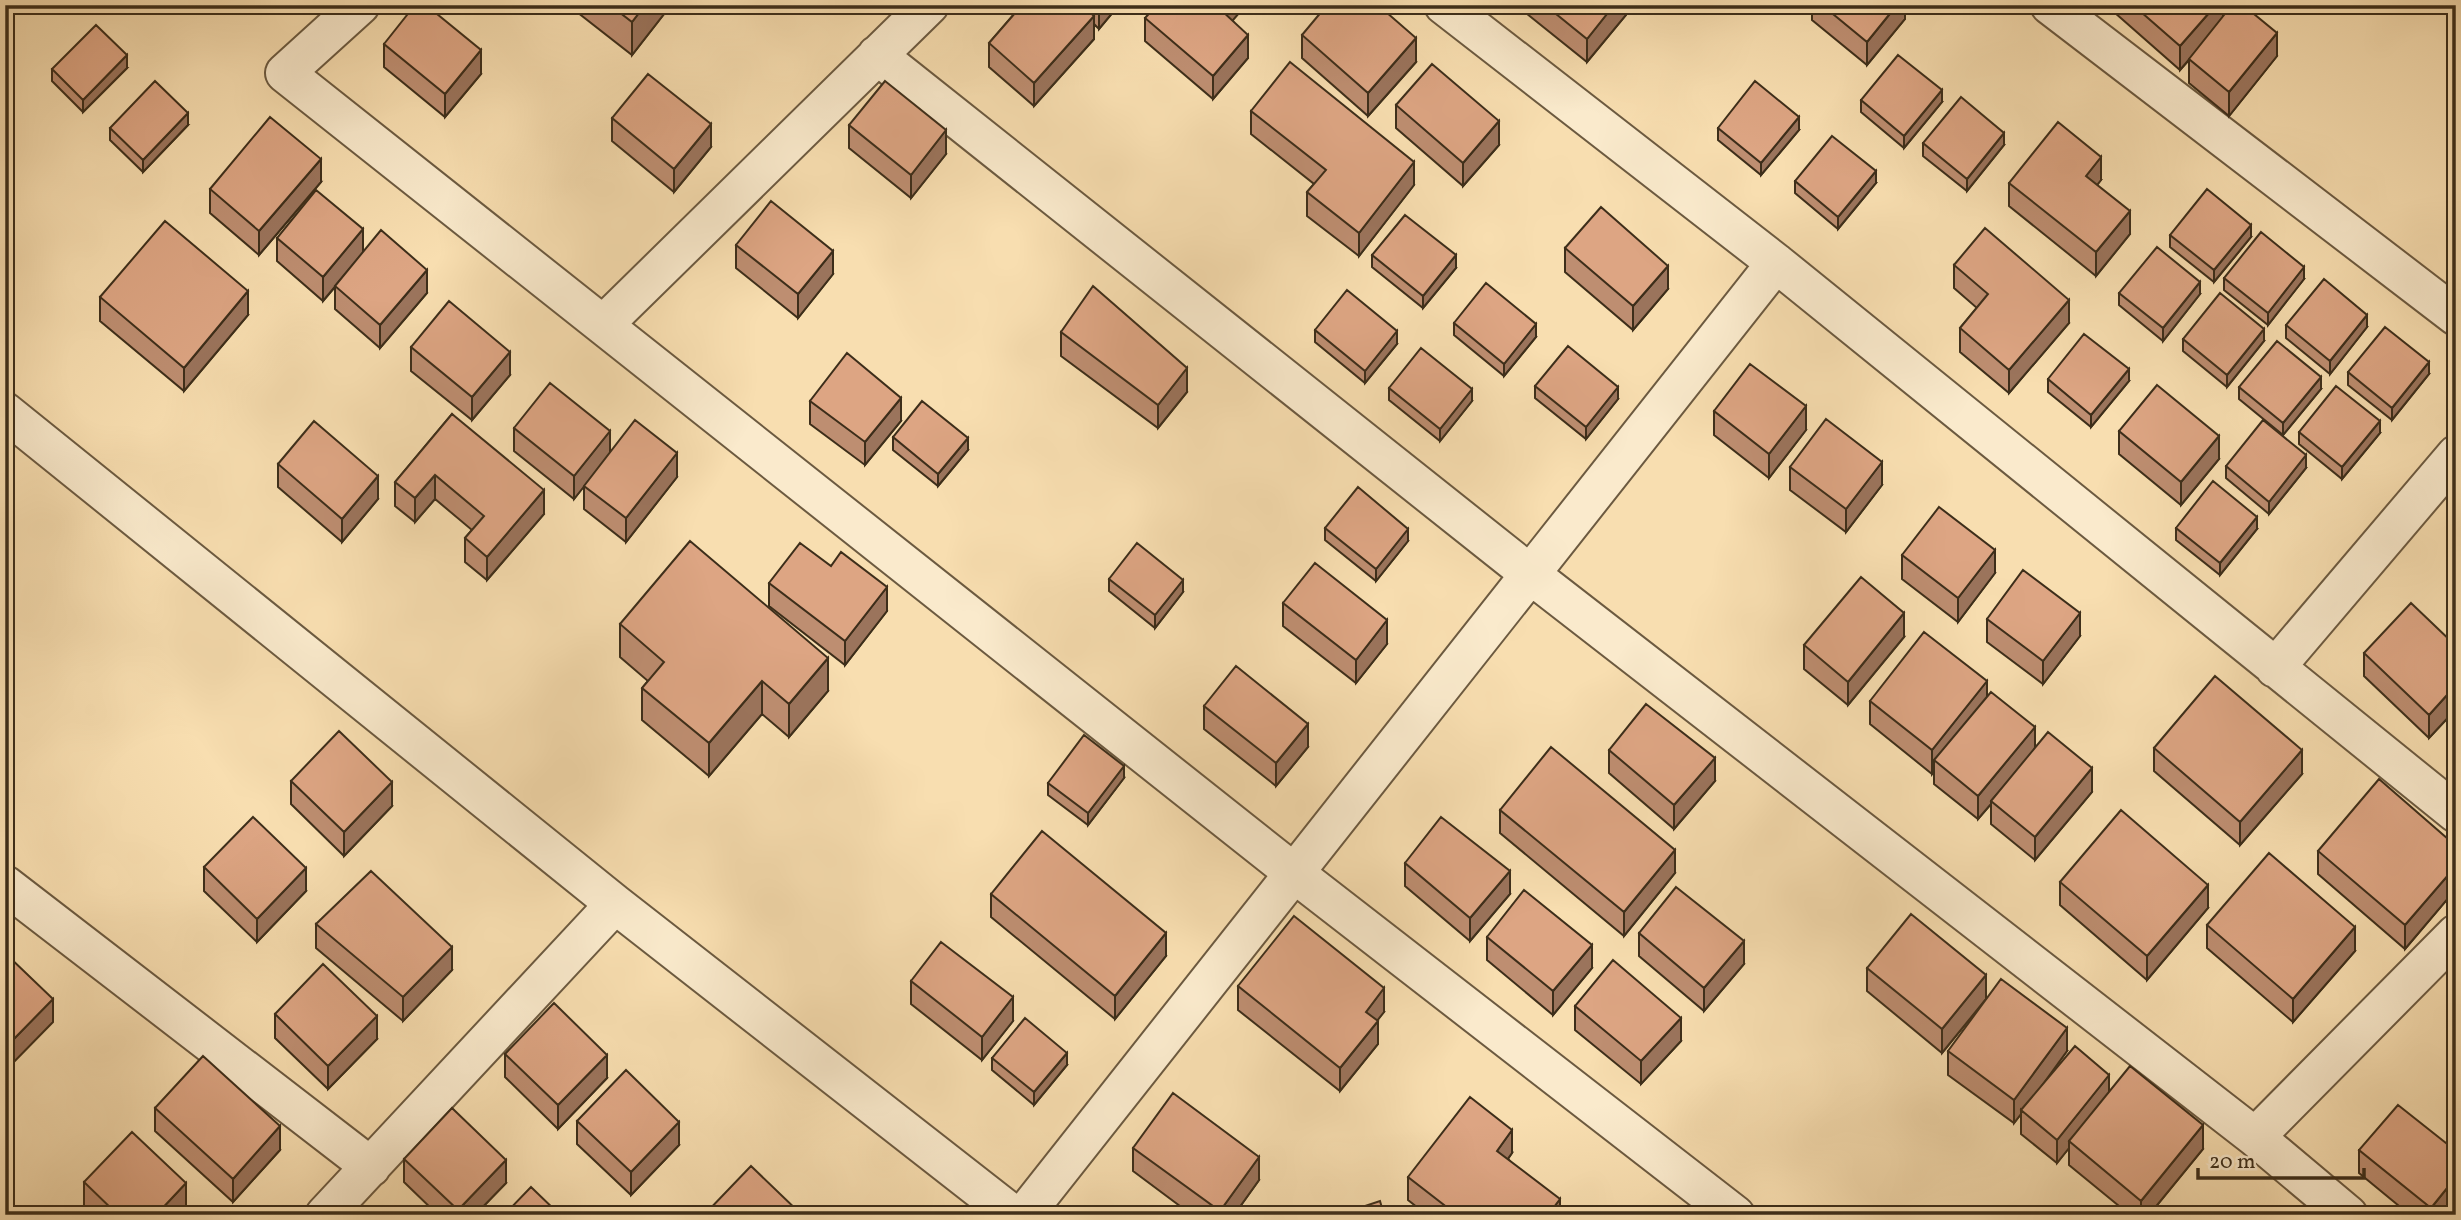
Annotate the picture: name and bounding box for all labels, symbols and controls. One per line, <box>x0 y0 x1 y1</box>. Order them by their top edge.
scale bar <box>2198 1136 2365 1180</box>
text: 20 m <box>2209 1148 2255 1177</box>

